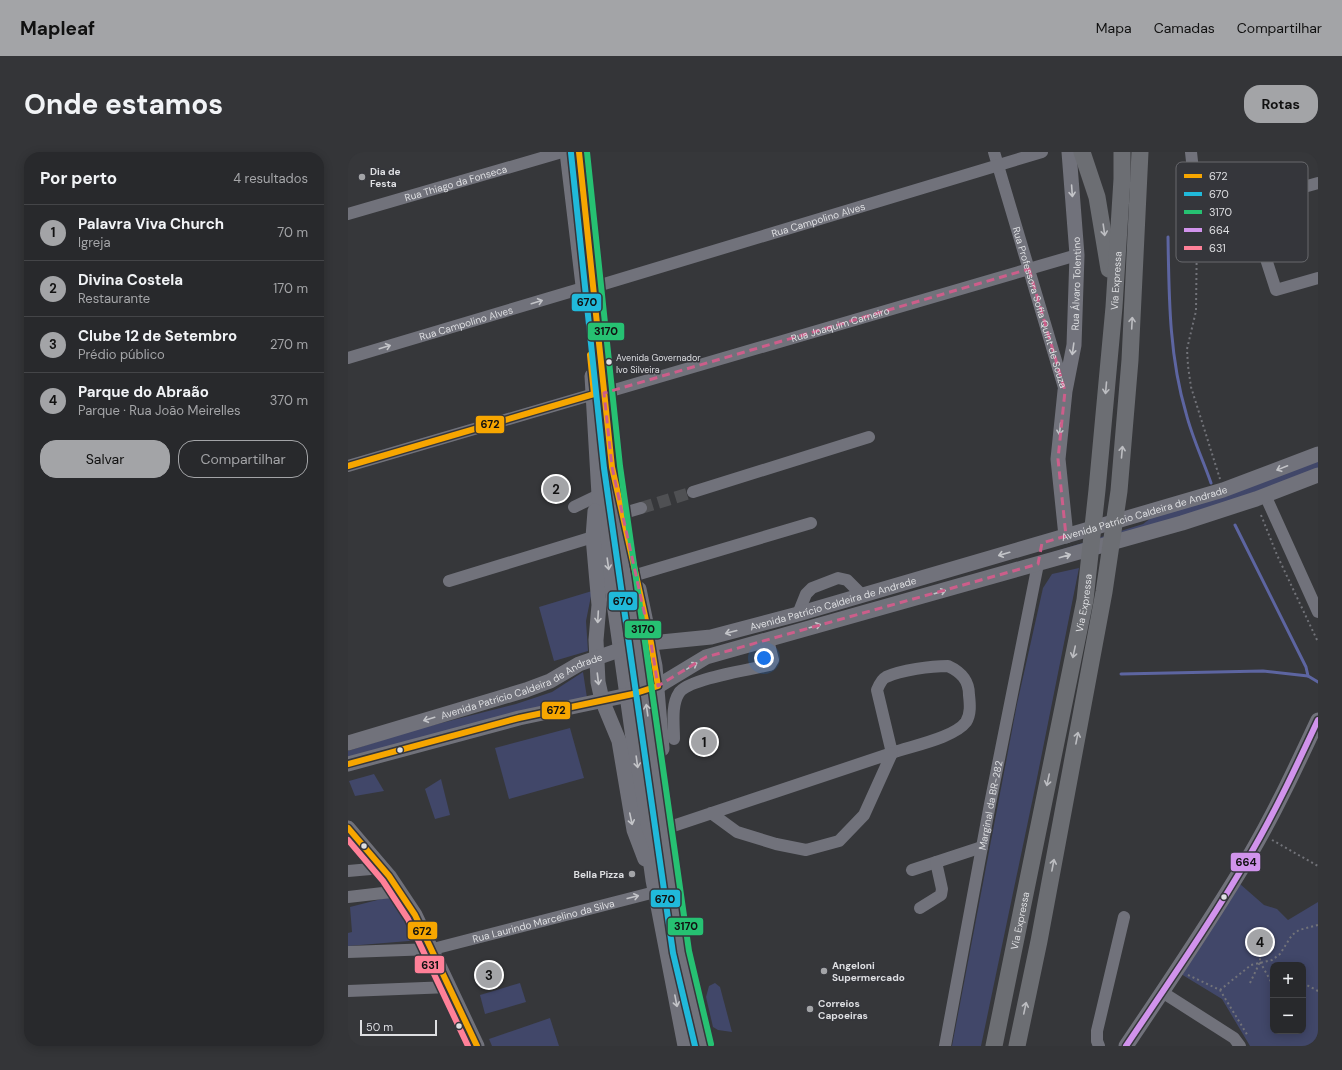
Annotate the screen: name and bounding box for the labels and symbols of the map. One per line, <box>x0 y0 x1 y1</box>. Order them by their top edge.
street label: Rua Thiago da Fonseca <box>403 162 509 204</box>
legend <box>1176 162 1308 262</box>
place label: Dia de Festa <box>370 165 401 190</box>
text: 672 <box>1209 169 1228 183</box>
marker: Dia de Festa <box>357 172 367 182</box>
one-way arrow <box>1068 184 1075 197</box>
text: 670 <box>1209 187 1229 201</box>
street label: Rua Campolino Alves <box>770 200 867 240</box>
text: 3170 <box>1209 205 1232 219</box>
one-way arrow <box>1100 223 1107 236</box>
text: 664 <box>1209 223 1230 237</box>
street label: Rua Professora Sofia Quint de Souza <box>1010 225 1070 390</box>
street label: Rua Álvaro Tolentino <box>1068 236 1084 331</box>
text: 631 <box>1209 241 1226 255</box>
street label: Via Expressa <box>1108 251 1124 310</box>
line badge: 670 <box>571 293 602 312</box>
text: 670 <box>577 295 597 309</box>
one-way arrow <box>530 298 543 305</box>
street label: Rua Campolino Alves <box>418 303 514 343</box>
street label: Rua Joaquim Carneiro <box>790 304 891 345</box>
one-way arrow <box>1128 317 1136 330</box>
line badge: 3170 <box>587 322 625 341</box>
text: 3170 <box>594 324 618 338</box>
one-way arrow <box>1070 342 1077 355</box>
one-way arrow <box>379 343 392 350</box>
place label: Avenida Governador Ivo Silveira <box>616 352 701 376</box>
marker: Avenida Governador Ivo Silveira <box>604 357 614 367</box>
one-way arrow <box>1103 381 1110 394</box>
line badge: 672 <box>475 415 505 434</box>
text: 672 <box>481 417 500 431</box>
one-way arrow <box>1057 422 1064 435</box>
one-way arrow <box>1118 446 1126 459</box>
one-way arrow <box>1276 465 1288 473</box>
pin: 2 <box>543 474 569 504</box>
street label: Avenida Patrício Caldeira de Andrade <box>1060 483 1230 544</box>
one-way arrow <box>998 551 1011 558</box>
one-way arrow <box>1058 552 1071 559</box>
one-way arrow <box>604 557 612 570</box>
street label: Via Expressa <box>1073 573 1095 633</box>
street label: Avenida Patrício Caldeira de Andrade <box>748 574 918 633</box>
one-way arrow <box>933 587 946 595</box>
line badge: 670 <box>608 591 638 611</box>
text: 670 <box>613 594 633 608</box>
one-way arrow <box>594 610 602 623</box>
line badge: 3170 <box>624 620 662 639</box>
text: 3170 <box>631 622 655 636</box>
one-way arrow <box>808 622 821 630</box>
one-way arrow <box>725 629 738 636</box>
one-way arrow <box>1070 645 1078 658</box>
your location <box>754 648 774 668</box>
street label: Avenida Patrício Caldeira de Andrade <box>439 650 604 722</box>
one-way arrow <box>686 662 698 670</box>
one-way arrow <box>594 672 602 685</box>
line badge: 672 <box>541 701 571 720</box>
text: 672 <box>547 703 566 717</box>
one-way arrow <box>643 704 651 717</box>
one-way arrow <box>422 716 435 723</box>
pin: 1 <box>691 727 717 757</box>
one-way arrow <box>1073 731 1081 744</box>
unlabelled marker <box>395 745 405 755</box>
one-way arrow <box>633 755 641 768</box>
street label: Marginal da BR-282 <box>976 759 1006 851</box>
one-way arrow <box>1044 773 1052 786</box>
one-way arrow <box>628 812 636 825</box>
unlabelled marker <box>359 841 369 851</box>
line badge: 664 <box>1230 852 1261 872</box>
text: 664 <box>1235 855 1257 869</box>
one-way arrow <box>1050 859 1058 872</box>
place label: Bella Pizza <box>574 868 624 881</box>
marker: Bella Pizza <box>627 869 637 879</box>
line badge: 670 <box>650 889 681 908</box>
street label: Via Expressa <box>1008 891 1032 951</box>
one-way arrow <box>626 892 639 900</box>
text: 670 <box>655 892 675 906</box>
unlabelled marker <box>1219 892 1229 902</box>
street label: Rua Laurindo Marcelino da Silva <box>471 897 616 946</box>
line badge: 3170 <box>667 917 704 936</box>
text: 3170 <box>674 919 698 933</box>
line badge: 672 <box>407 921 438 940</box>
text: 672 <box>413 924 432 938</box>
pin: 4 <box>1247 927 1273 957</box>
line badge: 631 <box>414 955 445 974</box>
text: 631 <box>421 958 439 972</box>
place label: Angeloni Supermercado <box>832 959 905 984</box>
pin: 3 <box>476 960 502 990</box>
marker: Angeloni Supermercado <box>819 966 829 976</box>
one-way arrow <box>672 994 680 1007</box>
place label: Correios Capoeiras <box>818 997 868 1022</box>
one-way arrow <box>1021 1002 1029 1015</box>
marker: Correios Capoeiras <box>805 1004 815 1014</box>
scale bar <box>360 1018 437 1037</box>
unlabelled marker <box>454 1021 464 1031</box>

